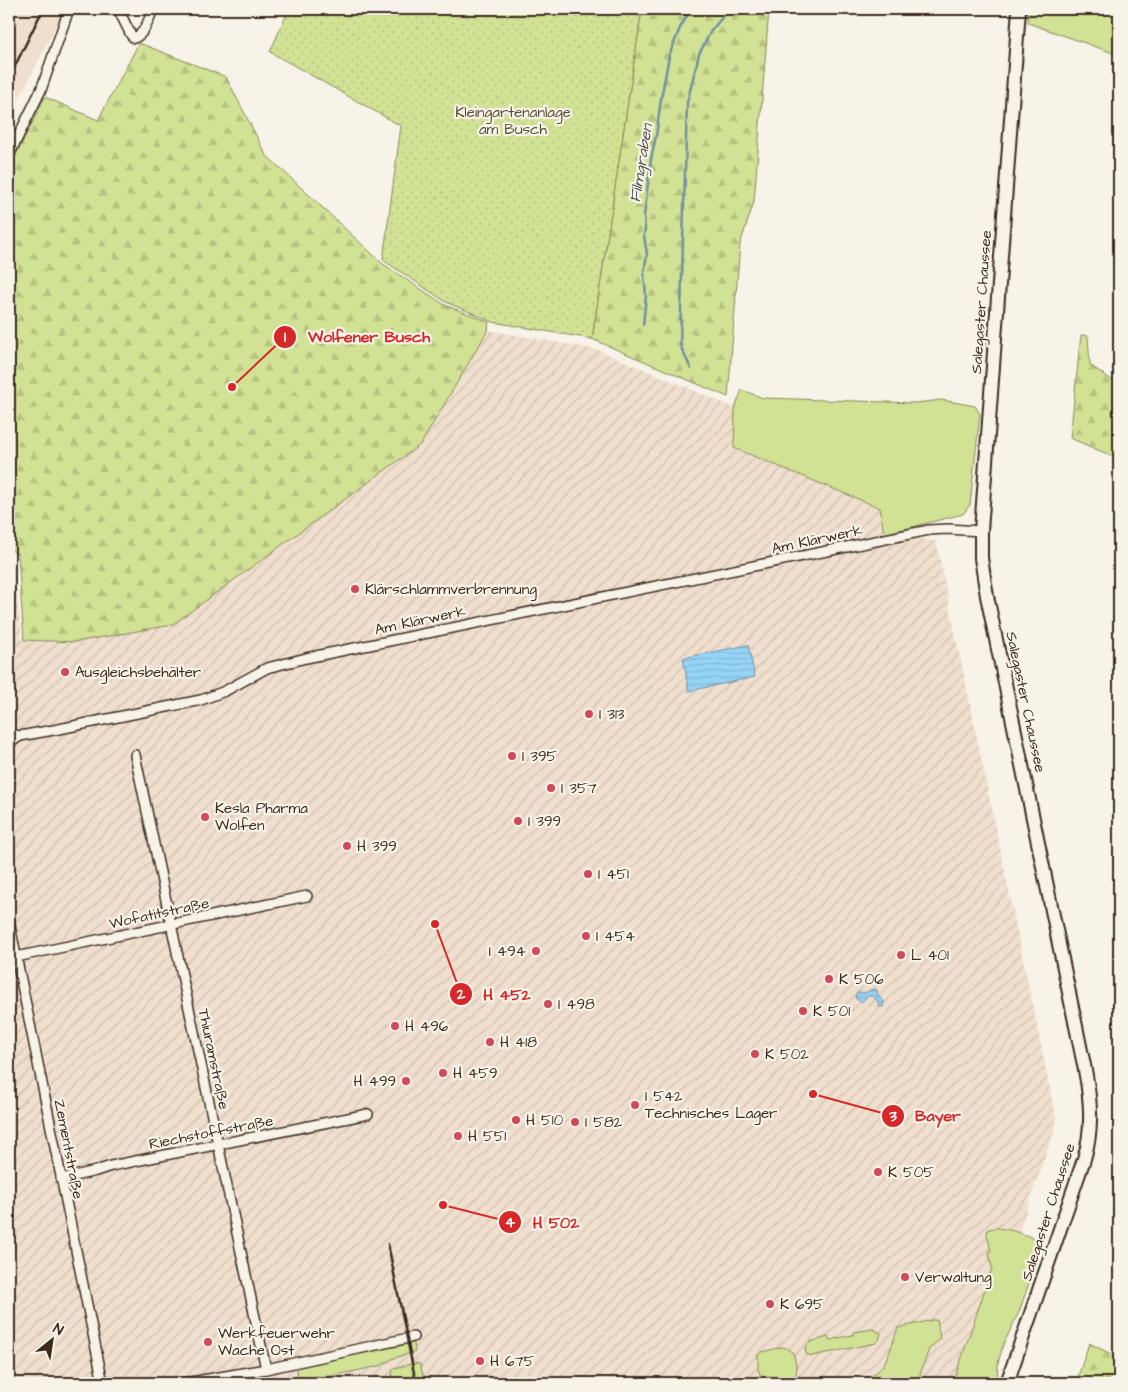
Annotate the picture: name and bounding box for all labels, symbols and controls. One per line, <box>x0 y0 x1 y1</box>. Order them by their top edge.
park label: Kleingartenanlage am Busch <box>455 102 571 140</box>
water label: Filmgraben <box>624 120 659 204</box>
street label: Salegaster Chaussee <box>966 230 998 375</box>
callout: Wolfener Busch <box>272 321 440 352</box>
text: Wolfener Busch <box>307 326 431 348</box>
text: 1 <box>284 327 286 348</box>
street label: Am Klärwerk <box>770 520 864 559</box>
place label: Klärschlammverbrennung <box>365 579 537 601</box>
marker: Klärschlammverbrennung <box>349 583 361 595</box>
street label: Am Klärwerk <box>373 601 467 640</box>
street label: Salegaster Chaussee <box>999 630 1051 775</box>
place label: Ausgleichsbehälter <box>75 662 201 684</box>
marker: Ausgleichsbehälter <box>59 666 71 678</box>
place label: I 313 <box>599 704 625 725</box>
marker: I 313 <box>583 708 595 720</box>
place label: I 395 <box>522 746 557 767</box>
marker: I 395 <box>506 750 518 762</box>
place label: I 357 <box>561 778 597 799</box>
marker: I 357 <box>545 782 557 794</box>
place label: Kesla Pharma Wolfen <box>215 798 308 836</box>
marker: Kesla Pharma Wolfen <box>199 811 211 823</box>
place label: I 399 <box>528 811 561 832</box>
marker: I 399 <box>512 815 524 827</box>
place label: H 399 <box>357 836 397 857</box>
marker: H 399 <box>341 840 353 852</box>
place label: I 451 <box>598 864 629 885</box>
marker: I 451 <box>582 868 594 880</box>
street label: Wofatitstraße <box>107 893 211 934</box>
place label: I 454 <box>596 926 635 947</box>
marker: I 454 <box>580 930 592 942</box>
place label: I 494 <box>489 941 526 962</box>
marker: I 494 <box>530 945 542 957</box>
place label: L 401 <box>911 945 949 966</box>
marker: L 401 <box>895 949 907 961</box>
place label: K 506 <box>839 969 884 990</box>
marker: K 506 <box>823 973 835 985</box>
callout: H 452 <box>448 979 541 1010</box>
text: 2 <box>456 984 466 1005</box>
text: H 452 <box>483 984 532 1006</box>
place label: I 498 <box>558 994 595 1015</box>
marker: I 498 <box>542 998 554 1010</box>
place label: K 501 <box>813 1001 850 1022</box>
marker: K 501 <box>797 1005 809 1017</box>
street label: Thiuramstraße <box>193 1007 234 1111</box>
place label: H 496 <box>405 1016 449 1037</box>
marker: H 496 <box>389 1020 401 1032</box>
place label: H 418 <box>500 1032 537 1053</box>
marker: H 418 <box>484 1036 496 1048</box>
place label: K 502 <box>765 1044 809 1065</box>
marker: K 502 <box>749 1048 761 1060</box>
place label: H 459 <box>453 1063 497 1084</box>
marker: H 459 <box>437 1067 449 1079</box>
place label: H 499 <box>354 1071 396 1092</box>
marker: H 499 <box>400 1075 412 1087</box>
place label: I 542 Technisches Lager <box>645 1086 777 1125</box>
street label: Zementstraße <box>49 1097 89 1201</box>
marker: I 542 Technisches Lager <box>629 1099 641 1111</box>
callout: Bayer <box>880 1100 971 1131</box>
text: Bayer <box>915 1105 961 1128</box>
text: 3 <box>888 1106 897 1127</box>
street label: Riechstoffstraße <box>147 1110 275 1155</box>
place label: H 510 <box>526 1110 564 1131</box>
place label: I 582 <box>585 1112 623 1133</box>
marker: H 510 <box>510 1114 522 1126</box>
marker: I 582 <box>569 1116 581 1128</box>
place label: H 551 <box>468 1126 506 1147</box>
marker: H 551 <box>452 1130 464 1142</box>
street label: Salegaster Chaussee <box>1016 1141 1082 1284</box>
place label: K 505 <box>888 1162 934 1183</box>
marker: K 505 <box>872 1166 884 1178</box>
callout: H 502 <box>497 1207 589 1238</box>
text: 4 <box>505 1212 516 1233</box>
text: H 502 <box>533 1212 580 1234</box>
place label: Verwaltung <box>915 1267 992 1289</box>
marker: Verwaltung <box>899 1271 911 1283</box>
place label: K 695 <box>780 1294 824 1315</box>
marker: K 695 <box>764 1298 776 1310</box>
north arrow <box>28 1314 78 1364</box>
text: N <box>49 1319 67 1341</box>
place label: Werkfeuerwehr Wache Ost <box>218 1323 335 1361</box>
marker: Werkfeuerwehr Wache Ost <box>202 1336 214 1348</box>
place label: H 675 <box>490 1351 535 1372</box>
marker: H 675 <box>474 1355 486 1367</box>

